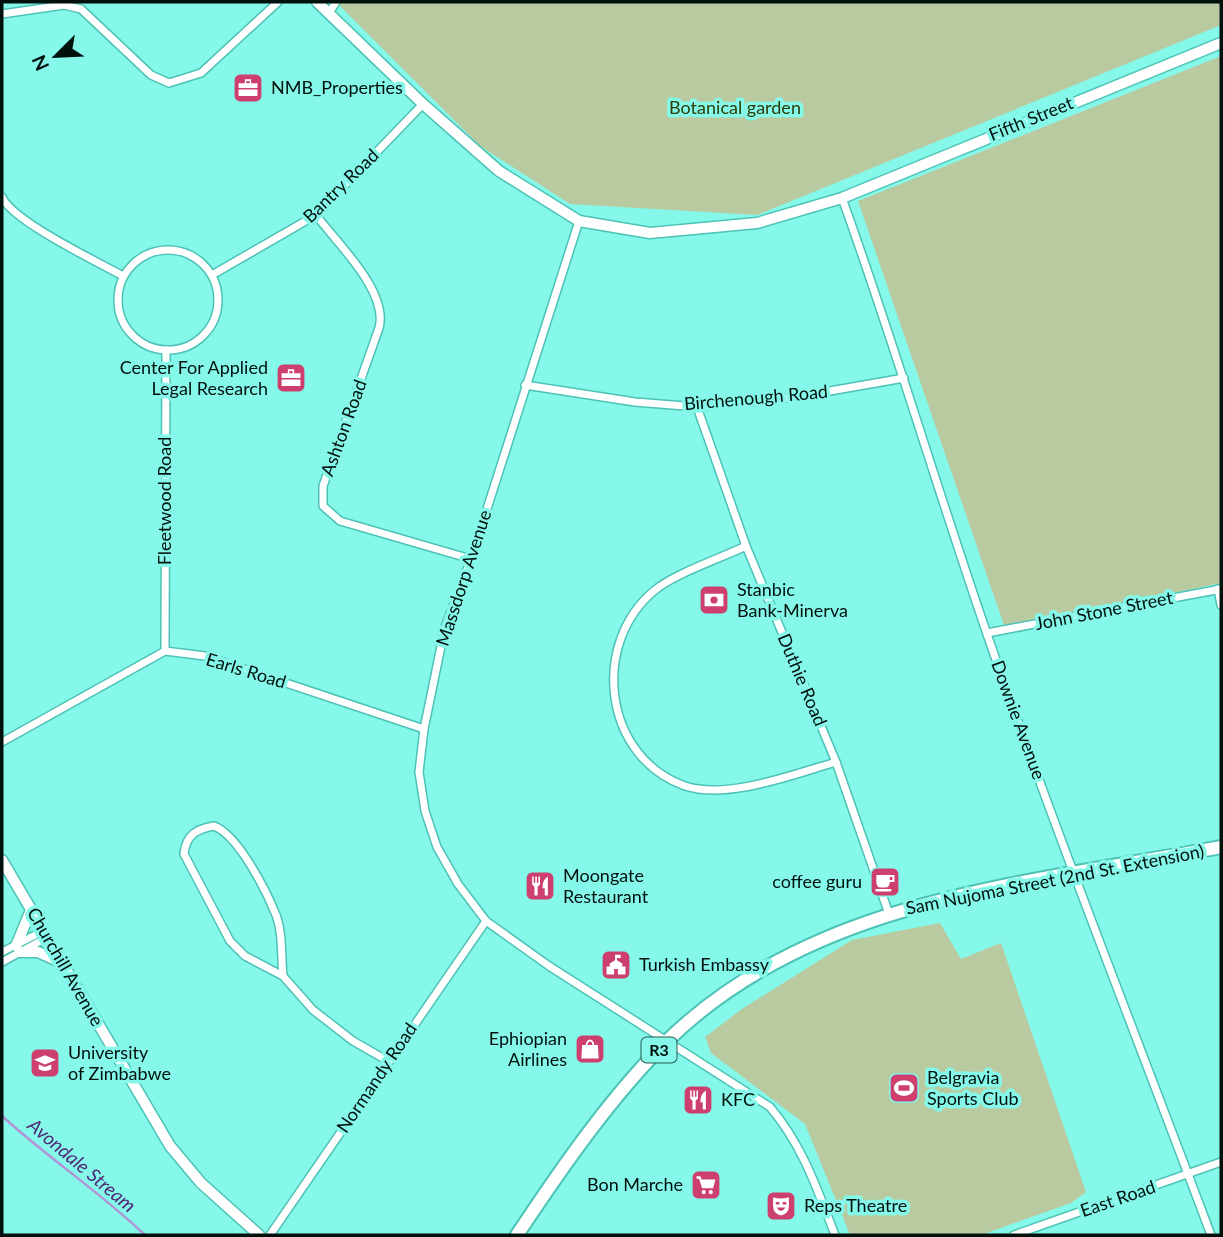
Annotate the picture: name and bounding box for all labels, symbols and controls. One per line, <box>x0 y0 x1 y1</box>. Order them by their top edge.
north arrow <box>21 21 91 91</box>
text: N <box>27 52 53 74</box>
office icon: NMB_Properties <box>231 71 265 105</box>
place label: NMB_Properties <box>271 76 403 98</box>
street label: Fifth Street <box>985 91 1076 145</box>
park label: Botanical garden <box>669 96 801 118</box>
street label: Bantry Road <box>298 144 383 227</box>
place label: Center For Applied Legal Research <box>120 356 268 399</box>
office icon: Center For Applied Legal Research <box>274 361 308 395</box>
street label: Ashton Road <box>315 376 371 479</box>
street label: Birchenough Road <box>683 380 829 414</box>
street label: Fleetwood Road <box>153 437 175 565</box>
street label: Massdorp Avenue <box>431 507 495 648</box>
place label: Stanbic Bank-Minerva <box>737 578 848 621</box>
bank icon: Stanbic Bank-Minerva <box>697 583 731 617</box>
street label: John Stone Street <box>1033 586 1175 634</box>
street label: Duthie Road <box>774 630 832 729</box>
street label: Earls Road <box>204 647 289 693</box>
street label: Downie Avenue <box>987 657 1051 782</box>
street label: Sam Nujoma Street (2nd St. Extension) <box>904 839 1206 919</box>
place label: Moongate Restaurant <box>563 864 649 907</box>
cafe icon: coffee guru <box>868 865 902 899</box>
restaurant icon: Moongate Restaurant <box>523 869 557 903</box>
place label: coffee guru <box>772 870 862 892</box>
street label: Churchill Avenue <box>23 903 109 1030</box>
public building icon: Turkish Embassy <box>599 948 633 982</box>
place label: Turkish Embassy <box>639 953 770 975</box>
street label: Normandy Road <box>331 1018 421 1136</box>
place label: Ephiopian Airlines <box>489 1027 567 1070</box>
shop icon: Ephiopian Airlines <box>573 1032 607 1066</box>
road number: R3 <box>642 1038 676 1062</box>
place label: University of Zimbabwe <box>68 1041 171 1084</box>
school or university icon: University of Zimbabwe <box>28 1046 62 1080</box>
place label: Belgravia Sports Club <box>927 1066 1019 1109</box>
sports icon: Belgravia Sports Club <box>887 1071 921 1105</box>
restaurant icon: KFC <box>681 1083 715 1117</box>
place label: KFC <box>721 1088 755 1110</box>
water label: Avondale Stream <box>23 1112 141 1216</box>
supermarket icon: Bon Marche <box>689 1168 723 1202</box>
place label: Bon Marche <box>587 1173 683 1195</box>
street label: East Road <box>1077 1175 1158 1221</box>
theatre icon: Reps Theatre <box>764 1189 798 1223</box>
place label: Reps Theatre <box>804 1194 907 1216</box>

